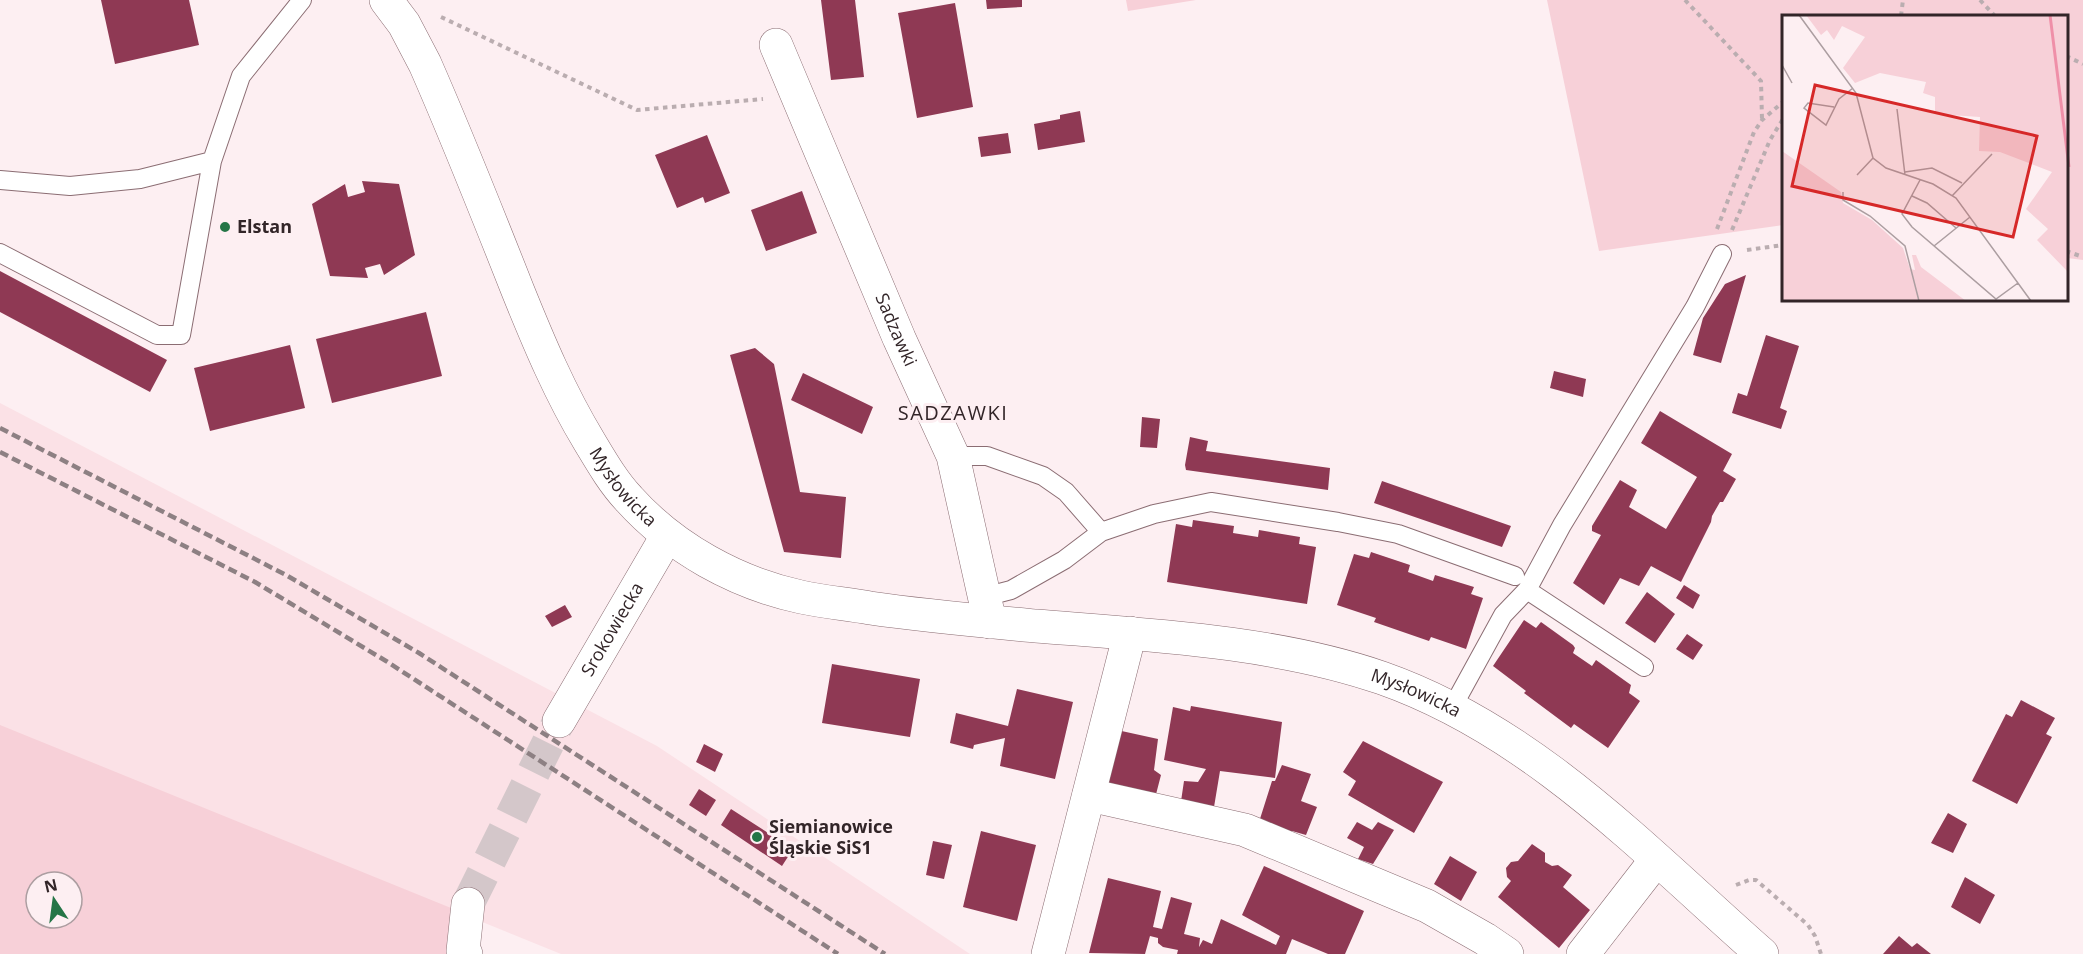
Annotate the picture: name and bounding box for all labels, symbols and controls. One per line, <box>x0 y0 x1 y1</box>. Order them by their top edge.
inset map <box>1782 15 2068 302</box>
place label: Elstan <box>237 214 292 238</box>
marker: Elstan <box>218 220 232 234</box>
street label: Sadzawki <box>870 289 923 370</box>
district label: SADZAWKI <box>898 399 1008 426</box>
street label: Mysłowicka <box>584 442 662 532</box>
street label: Srokowiecka <box>575 578 648 680</box>
street label: Mysłowicka <box>1368 662 1466 722</box>
place label: Siemianowice Śląskie SiS1 <box>769 814 893 859</box>
marker: Siemianowice Śląskie SiS1 <box>750 830 764 844</box>
north arrow <box>24 870 84 930</box>
text: N <box>42 873 59 898</box>

